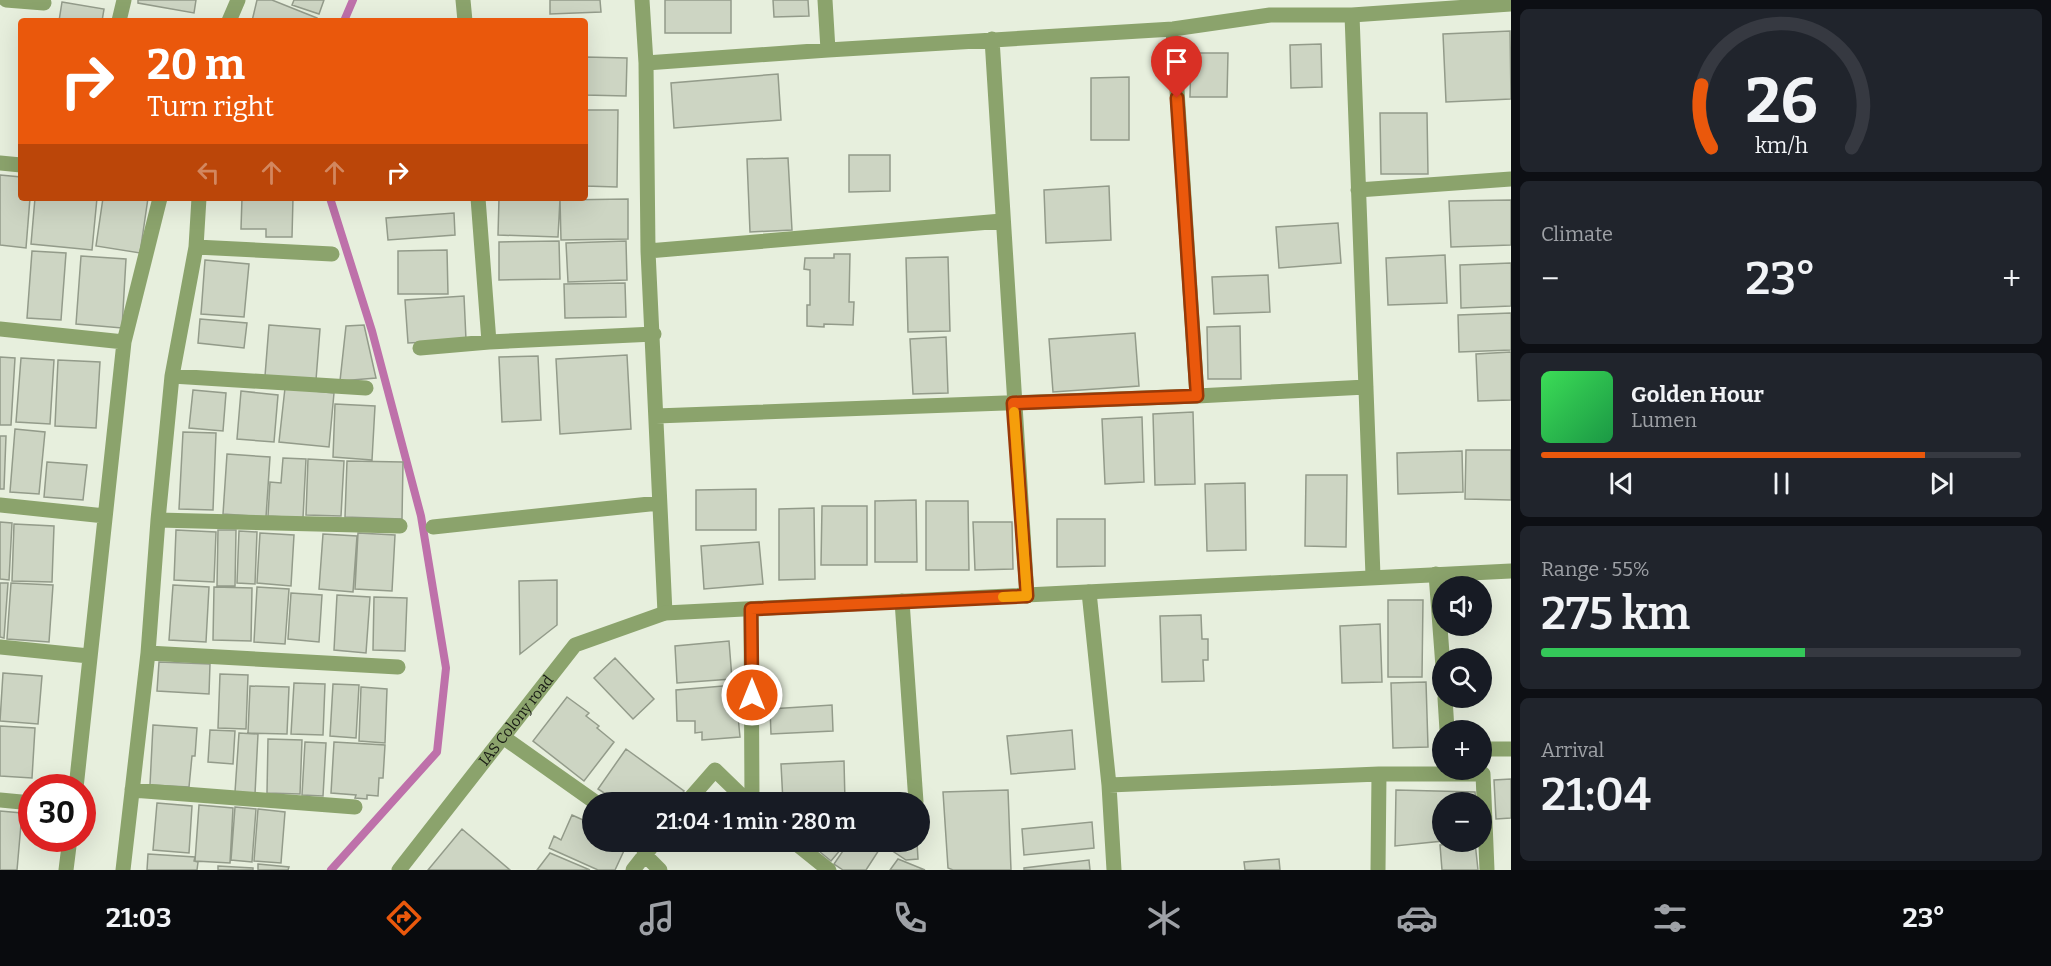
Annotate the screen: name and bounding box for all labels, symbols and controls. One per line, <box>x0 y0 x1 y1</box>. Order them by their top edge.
pin <box>1151 36 1202 98</box>
text: 20 m <box>147 40 245 90</box>
icon: right <box>48 42 126 120</box>
icon: arrive <box>1160 45 1193 78</box>
text: 26 <box>1745 64 1817 139</box>
text: Turn right <box>147 91 274 123</box>
text: km/h <box>1754 133 1808 159</box>
icon: left <box>192 156 225 189</box>
icon: ahead <box>255 156 288 189</box>
icon: ahead <box>318 156 351 189</box>
icon: right <box>381 156 414 189</box>
text: Climate <box>1541 222 1613 246</box>
text: 23° <box>1745 252 1816 306</box>
text: − <box>1541 259 1559 299</box>
text: + <box>2002 259 2021 299</box>
text: Golden Hour <box>1631 381 1764 408</box>
text: Lumen <box>1631 408 1697 432</box>
icon: previous <box>1605 467 1638 500</box>
icon: pause <box>1765 467 1798 500</box>
icon: next <box>1925 467 1958 500</box>
text: Range · 55% <box>1541 557 1650 581</box>
map controls <box>1432 576 1492 852</box>
button: sound <box>1432 576 1492 636</box>
text: 275 km <box>1541 587 1690 641</box>
button: search <box>1432 648 1492 708</box>
position arrow <box>720 663 784 727</box>
street label: IAS Colony road <box>475 671 557 769</box>
button: + <box>1432 720 1492 780</box>
text: Arrival <box>1541 738 1604 762</box>
text: 21:04 <box>1541 768 1651 822</box>
speed limit sign: 30 <box>18 774 96 852</box>
button: − <box>1432 792 1492 852</box>
text: 21:04 · 1 min · 280 m <box>656 808 856 835</box>
icon: directions <box>383 897 425 939</box>
icon: music <box>636 897 678 939</box>
icon: phone <box>889 897 931 939</box>
icon: climate <box>1143 897 1185 939</box>
icon: car <box>1396 897 1438 939</box>
icon: filters <box>1649 897 1691 939</box>
text: 21:03 <box>106 902 172 934</box>
text: 23° <box>1903 902 1945 934</box>

